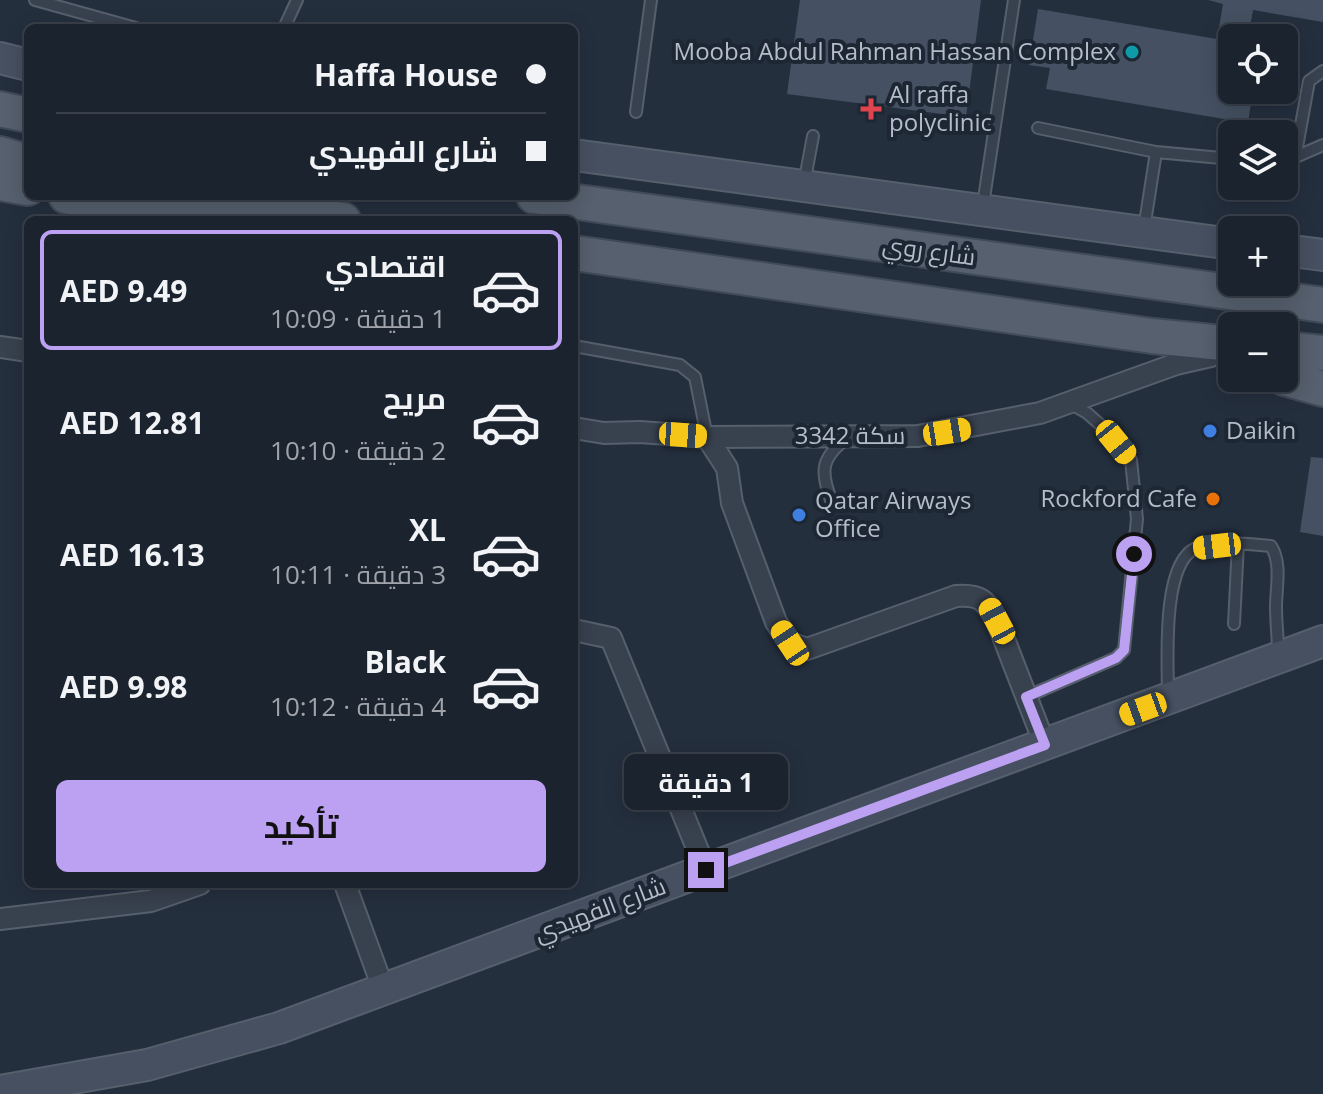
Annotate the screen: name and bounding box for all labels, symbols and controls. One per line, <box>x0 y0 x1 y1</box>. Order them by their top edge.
map controls <box>1218 24 1298 392</box>
button: locate <box>1218 24 1298 104</box>
place label: Mooba Abdul Rahman Hassan Complex <box>674 34 1116 67</box>
marker: Mooba Abdul Rahman Hassan Complex <box>1123 43 1141 61</box>
text: Haffa House <box>314 54 498 95</box>
place label: Al raffa polyclinic <box>889 77 992 138</box>
marker: Al raffa polyclinic <box>860 98 882 120</box>
button: layers <box>1218 120 1298 200</box>
text: شارع الفهيدي <box>309 130 498 171</box>
button: + <box>1218 216 1298 296</box>
street label: شارع روي <box>880 227 978 275</box>
text: اقتصادي <box>325 245 446 286</box>
icon: car <box>470 254 542 326</box>
text: AED 9.49 <box>60 270 188 311</box>
text: 1 دقيقة · 10:09 <box>270 300 446 336</box>
button: − <box>1218 312 1298 392</box>
text: مريح <box>383 377 446 418</box>
icon: car <box>470 386 542 458</box>
text: AED 12.81 <box>60 402 205 443</box>
place label: Daikin <box>1226 413 1296 446</box>
car <box>921 416 973 448</box>
car <box>1092 416 1140 468</box>
street label: سكة 3342 <box>795 418 905 451</box>
car <box>658 421 708 449</box>
marker: Daikin <box>1201 422 1219 440</box>
text: 2 دقيقة · 10:10 <box>270 432 446 468</box>
place label: Rockford Cafe <box>1040 481 1197 514</box>
place label: Qatar Airways Office <box>815 483 971 544</box>
marker: Rockford Cafe <box>1204 490 1222 508</box>
marker: Qatar Airways Office <box>790 506 808 524</box>
text: XL <box>409 509 446 550</box>
icon: car <box>470 518 542 590</box>
car <box>1192 531 1242 561</box>
text: AED 16.13 <box>60 534 205 575</box>
route start <box>1116 536 1152 572</box>
text: 3 دقيقة · 10:11 <box>270 556 446 592</box>
car <box>975 594 1019 648</box>
car <box>767 616 813 670</box>
text: Black <box>365 641 446 682</box>
icon: car <box>470 650 542 722</box>
text: AED 9.98 <box>60 666 188 707</box>
text: 4 دقيقة · 10:12 <box>270 688 446 724</box>
car <box>1116 690 1170 728</box>
callout: 1 دقيقة <box>624 754 788 810</box>
text: 1 دقيقة <box>658 764 754 800</box>
button: تأكيد <box>56 780 546 872</box>
route end <box>688 852 724 888</box>
street label: شارع الفهيدي <box>529 868 671 952</box>

